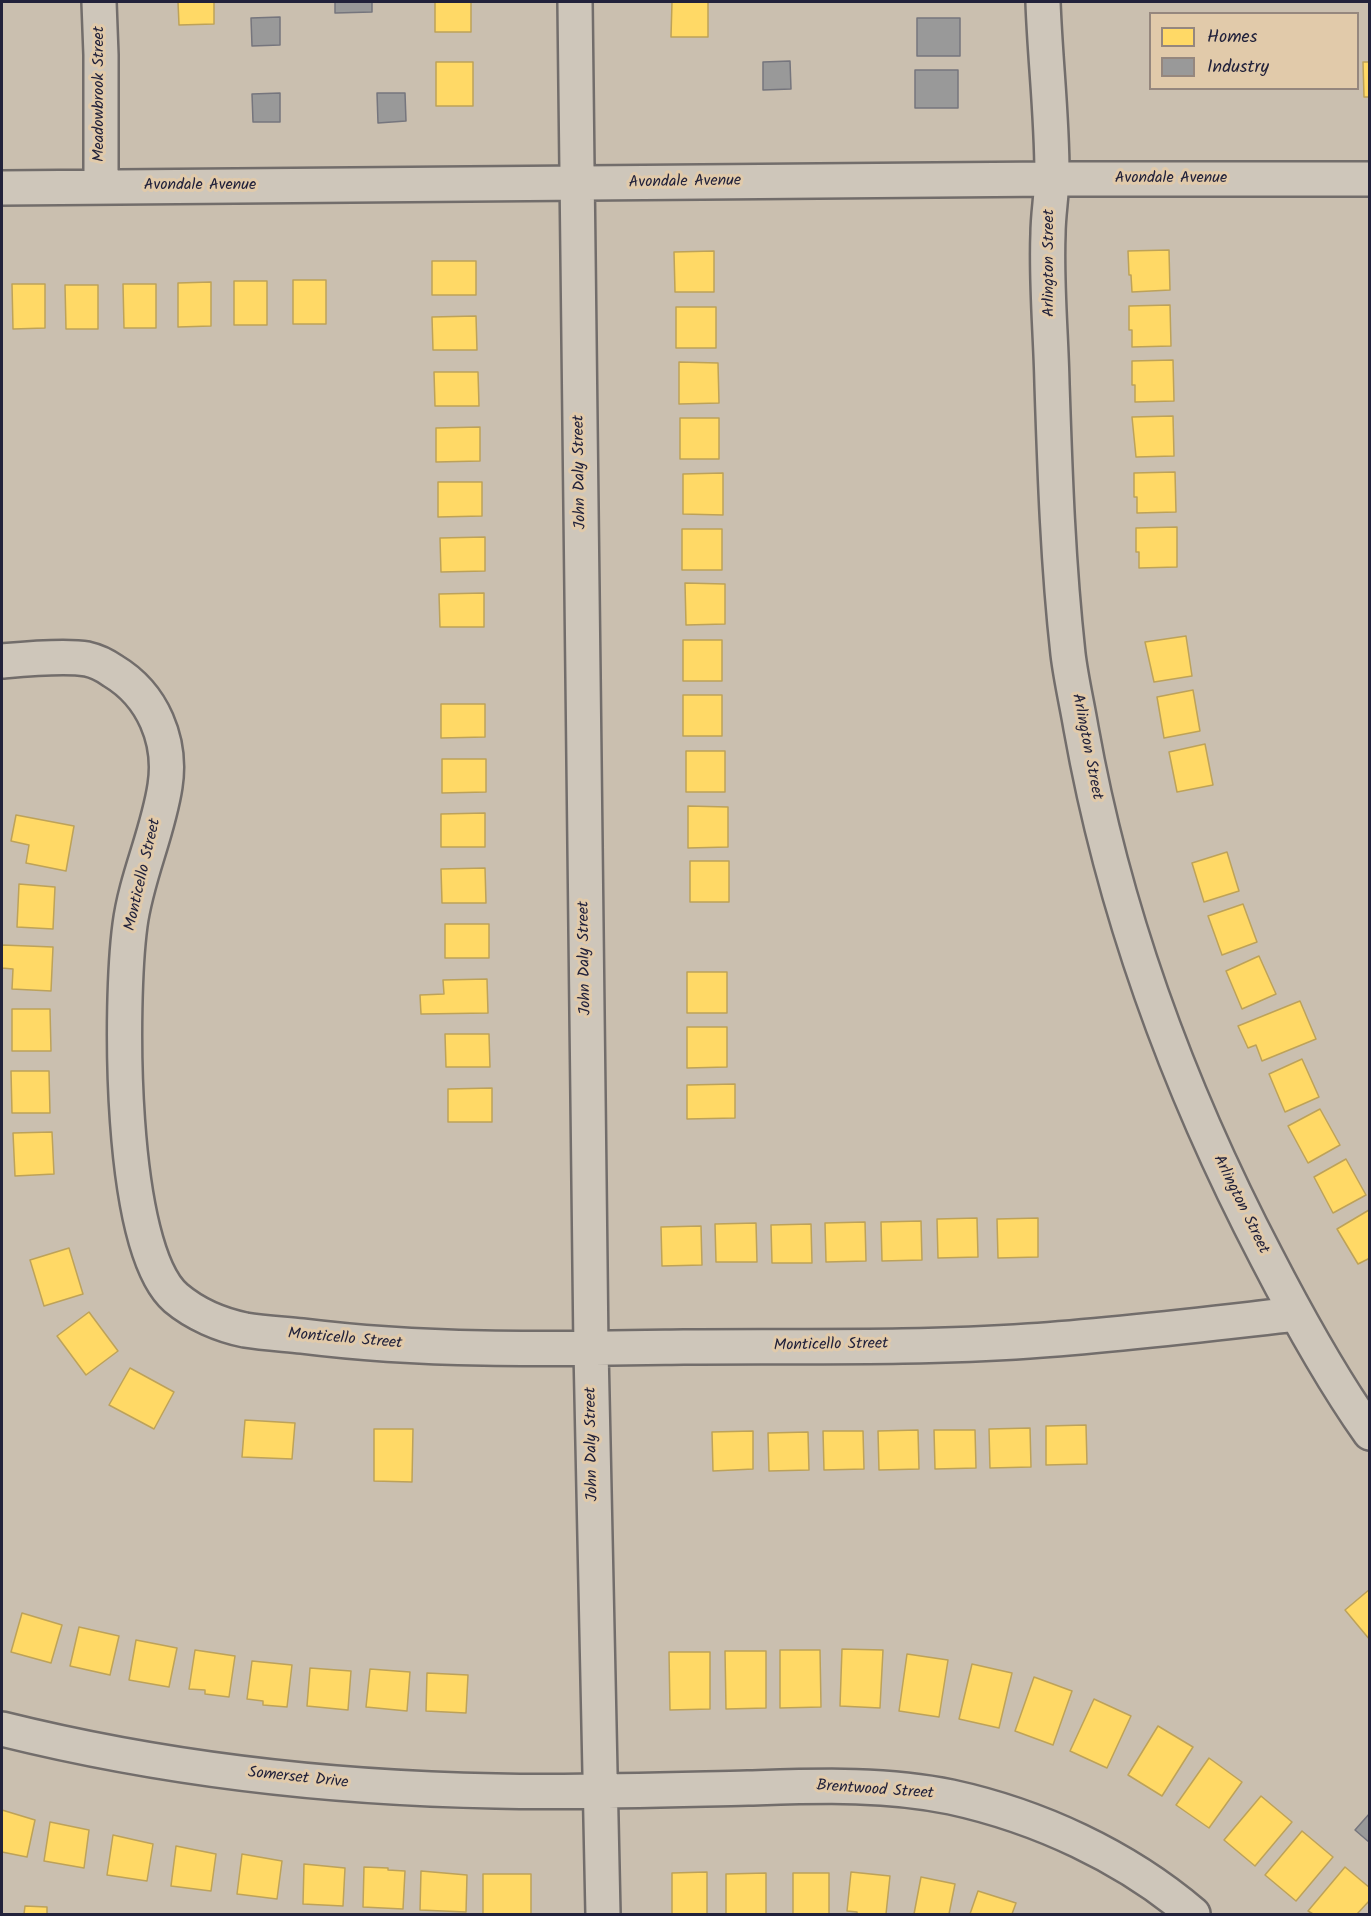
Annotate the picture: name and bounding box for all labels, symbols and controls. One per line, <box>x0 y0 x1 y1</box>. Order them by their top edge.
legend <box>1149 12 1359 90</box>
text: Homes <box>1207 23 1257 52</box>
street label: Meadowbrook Street <box>90 26 110 162</box>
text: Industry <box>1207 53 1269 82</box>
street label: Avondale Avenue <box>1115 169 1227 189</box>
street label: Avondale Avenue <box>629 172 741 194</box>
street label: Avondale Avenue <box>144 176 256 196</box>
street label: Arlington Street <box>1040 209 1060 317</box>
street label: John Daly Street <box>570 415 592 529</box>
street label: Arlington Street <box>1066 692 1106 802</box>
street label: Monticello Street <box>122 817 166 933</box>
street label: John Daly Street <box>575 901 597 1015</box>
street label: Arlington Street <box>1208 1152 1272 1258</box>
street label: Monticello Street <box>287 1325 403 1355</box>
street label: Monticello Street <box>773 1335 889 1357</box>
street label: John Daly Street <box>582 1387 604 1501</box>
street label: Somerset Drive <box>247 1764 349 1794</box>
street label: Brentwood Street <box>816 1777 934 1805</box>

